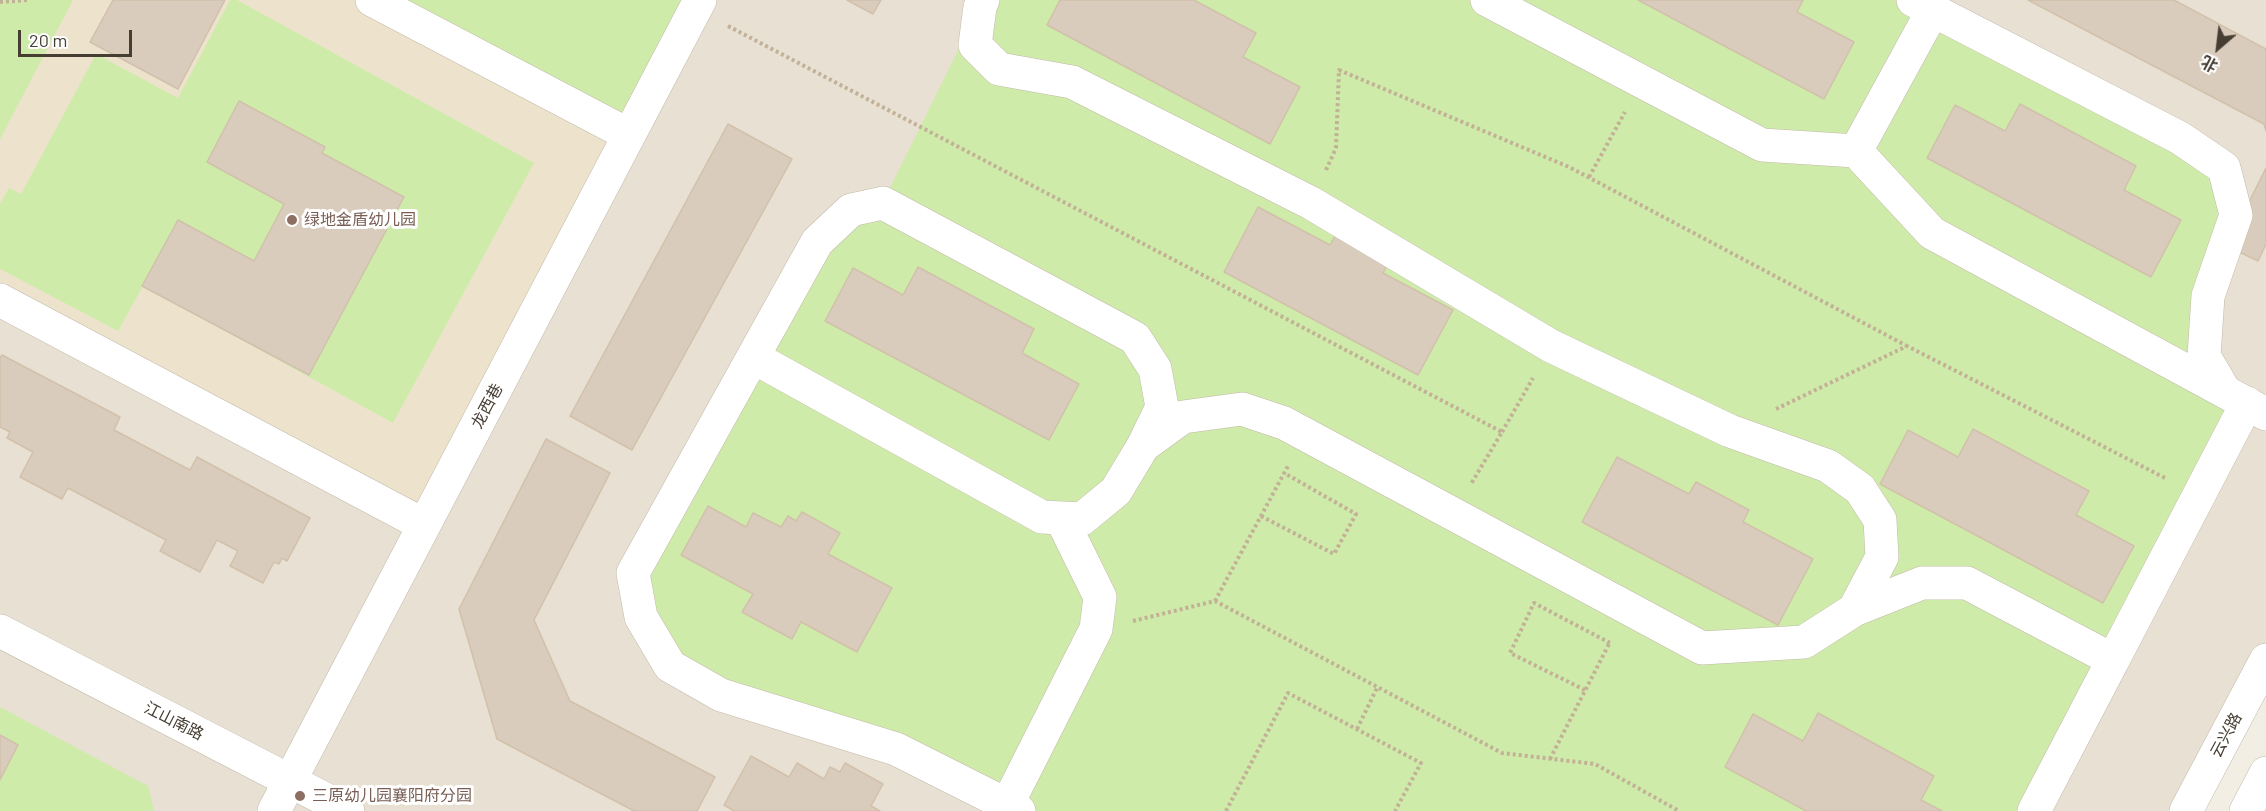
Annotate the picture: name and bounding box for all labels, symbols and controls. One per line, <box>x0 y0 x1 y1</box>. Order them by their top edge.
scale bar <box>21 18 135 56</box>
north arrow <box>2188 18 2248 78</box>
text: 20 m <box>29 29 67 51</box>
text: 北 <box>2198 52 2221 76</box>
place label: 绿地金盾幼儿园 <box>304 210 416 230</box>
marker: 绿地金盾幼儿园 <box>285 213 299 227</box>
street label: 龙西巷 <box>467 380 507 432</box>
street label: 江山南路 <box>141 698 207 744</box>
street label: 云兴路 <box>2206 709 2246 761</box>
place label: 三原幼儿园襄阳府分园 <box>312 786 472 806</box>
marker: 三原幼儿园襄阳府分园 <box>293 789 307 803</box>

